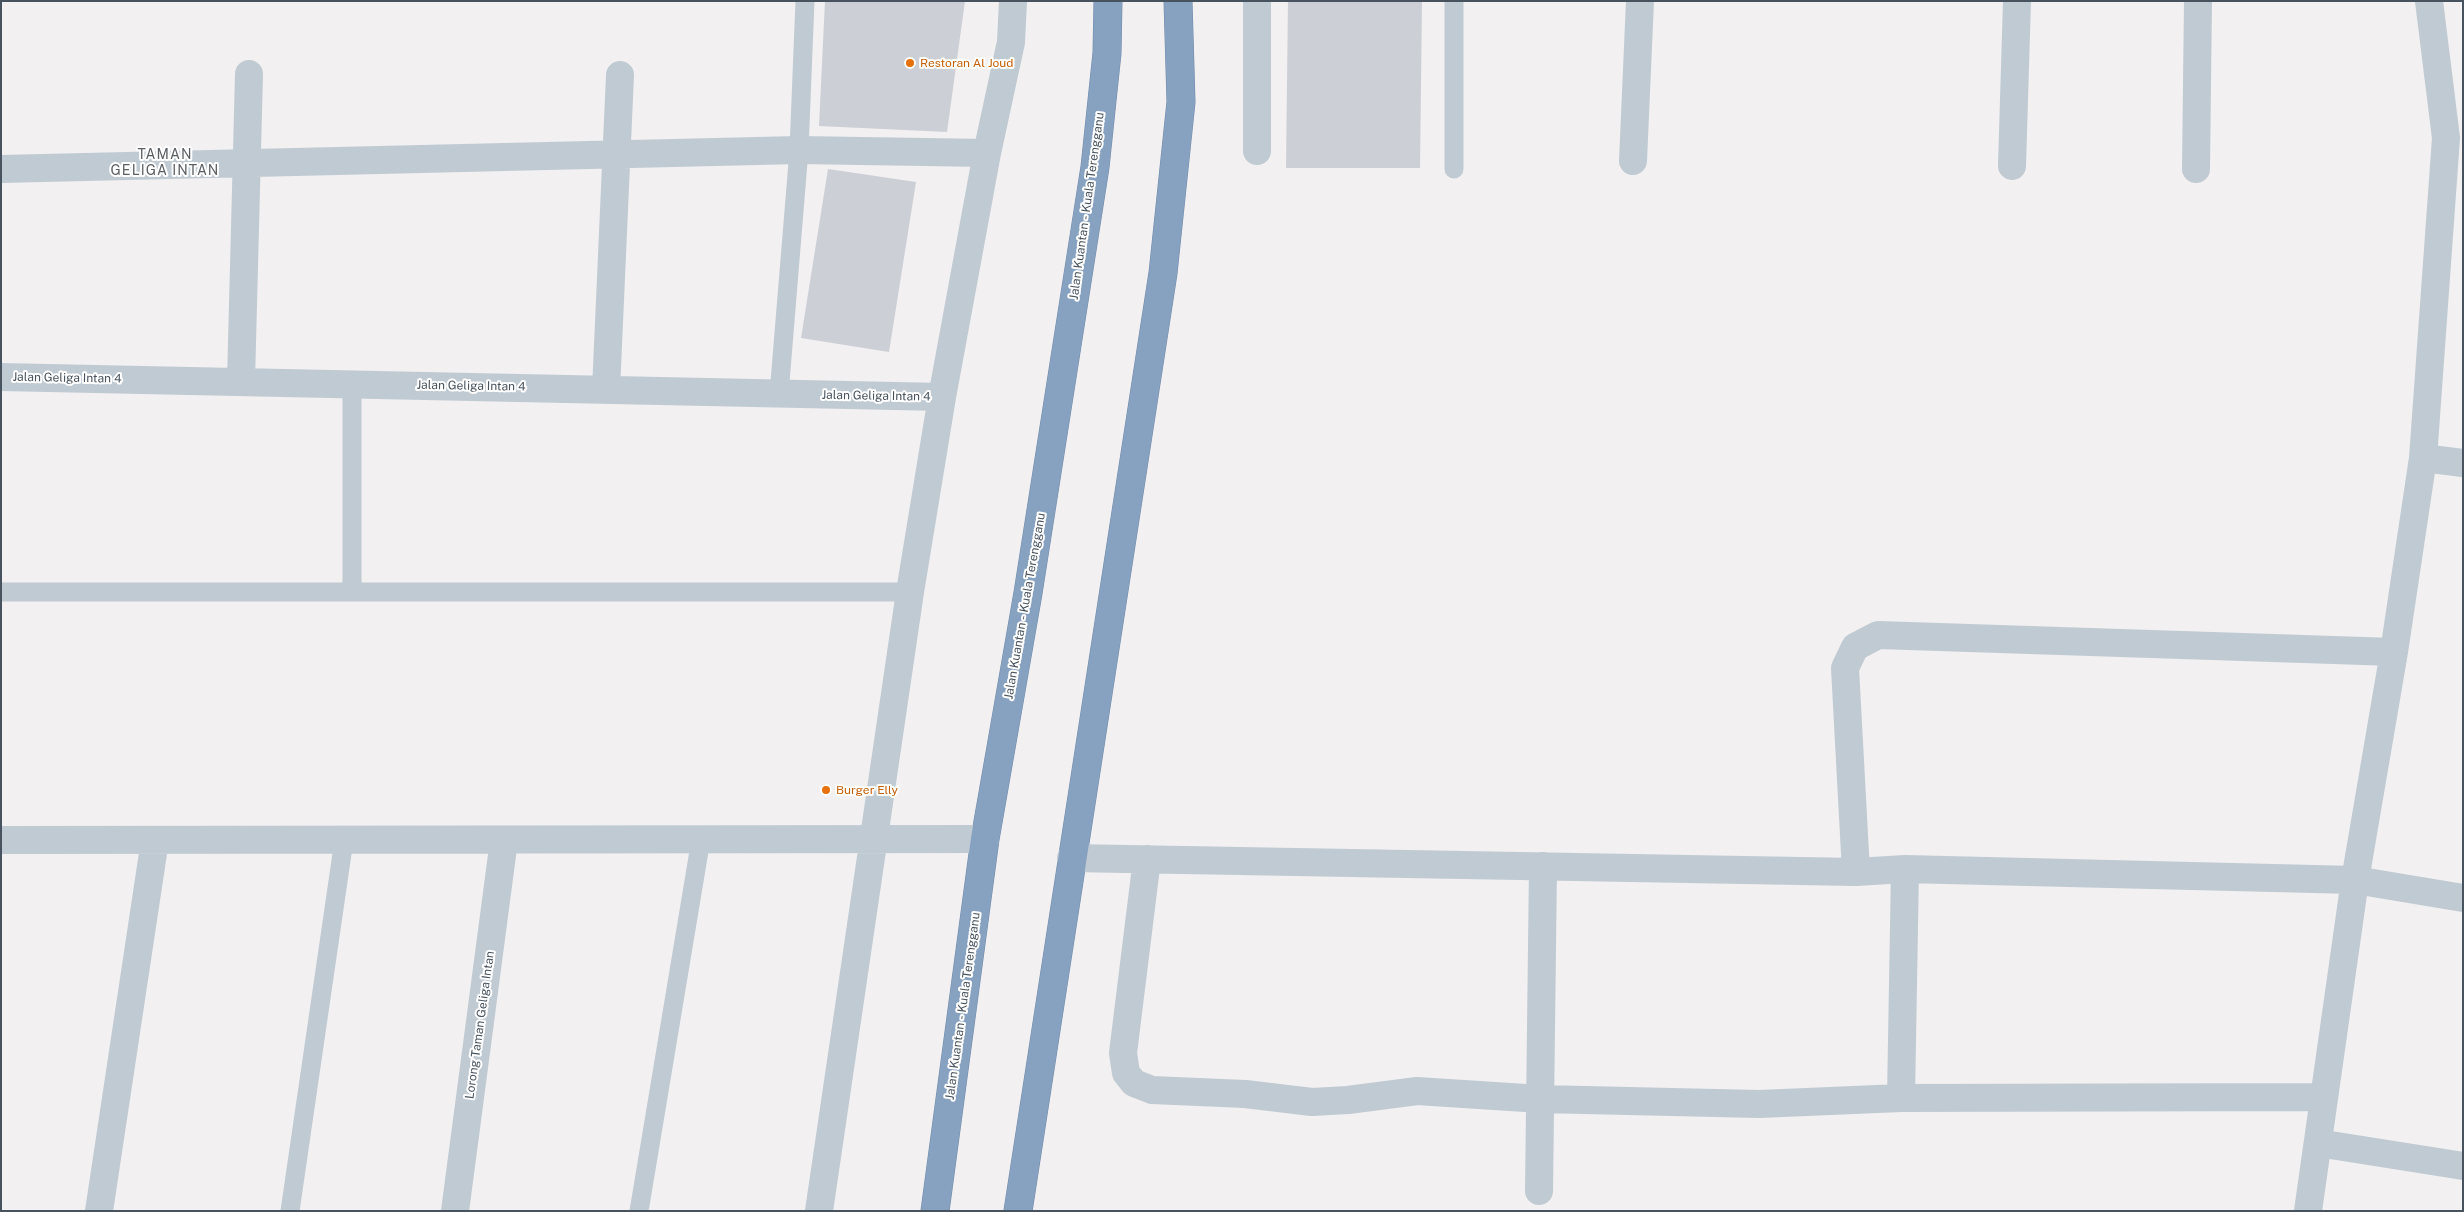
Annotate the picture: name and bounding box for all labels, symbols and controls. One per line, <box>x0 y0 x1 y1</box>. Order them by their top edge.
place label: Restoran Al Joud <box>920 56 1013 70</box>
marker: Restoran Al Joud <box>904 57 916 69</box>
street label: Jalan Kuantan - Kuala Terengganu <box>1067 111 1107 301</box>
district label: TAMAN GELIGA INTAN <box>109 147 221 180</box>
street label: Jalan Geliga Intan 4 <box>12 370 122 386</box>
street label: Jalan Geliga Intan 4 <box>416 378 526 394</box>
street label: Jalan Geliga Intan 4 <box>821 388 931 404</box>
street label: Jalan Kuantan - Kuala Terengganu <box>1001 512 1049 700</box>
place label: Burger Elly <box>836 783 898 797</box>
marker: Burger Elly <box>820 784 832 796</box>
street label: Jalan Kuantan - Kuala Terengganu <box>943 911 983 1101</box>
street label: Lorong Taman Geliga Intan <box>462 950 498 1100</box>

